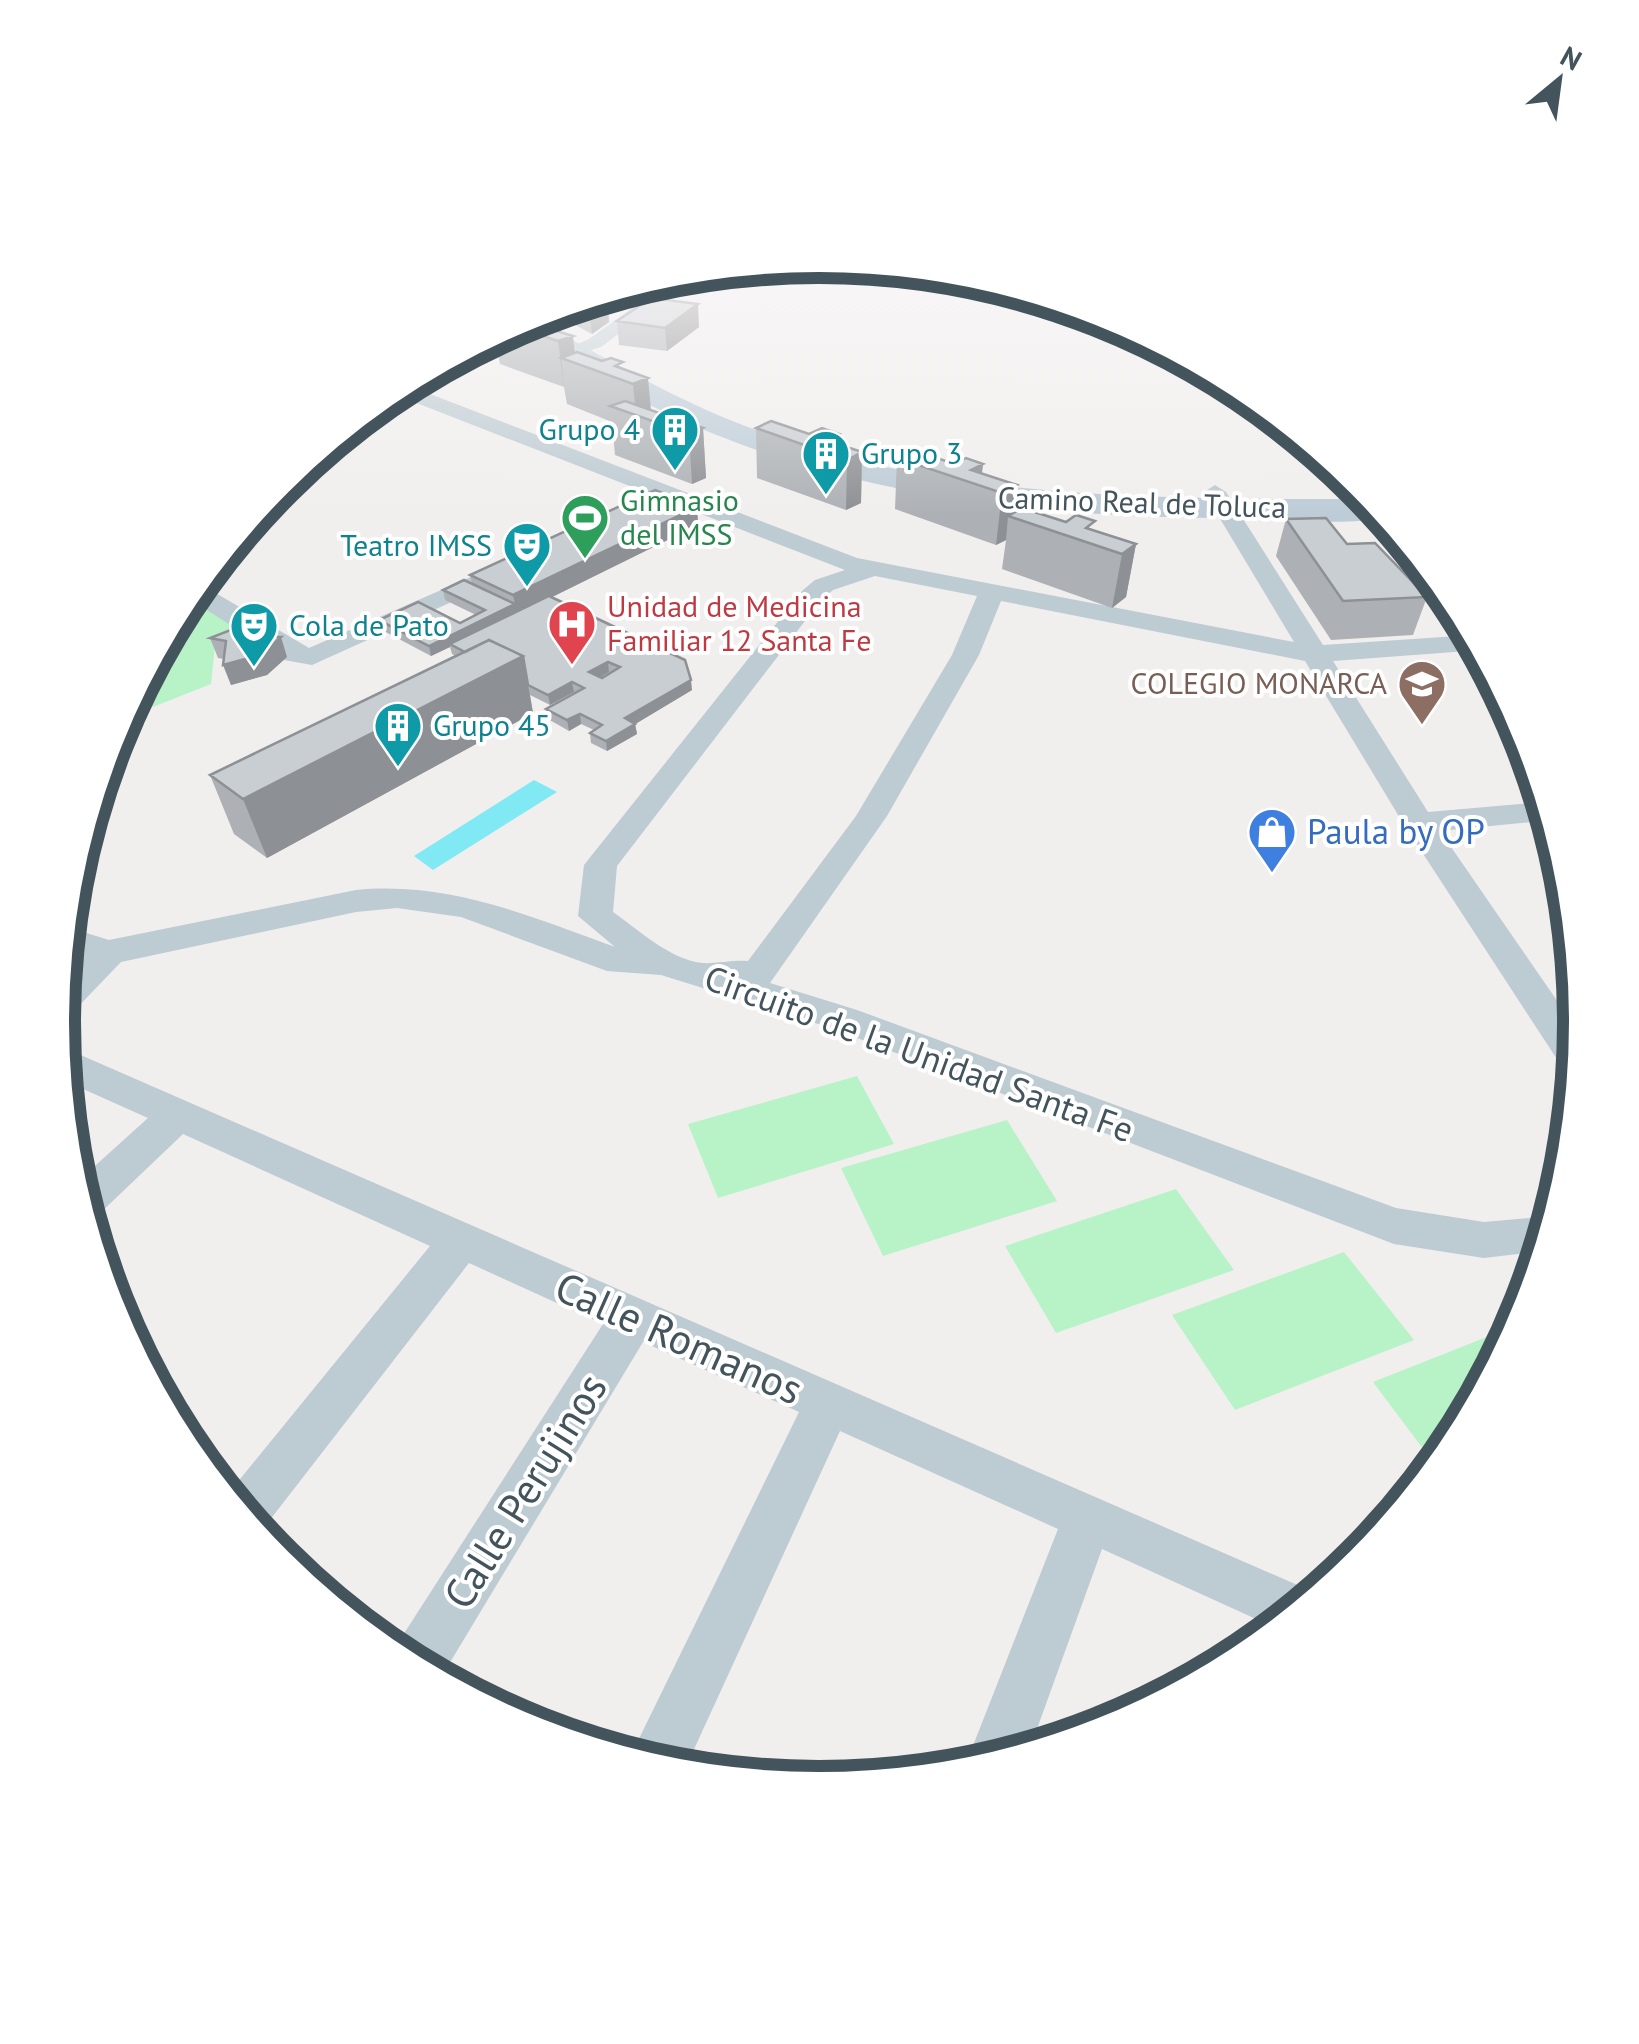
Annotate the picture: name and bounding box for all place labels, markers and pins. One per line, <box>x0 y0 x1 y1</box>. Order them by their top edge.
building icon: Grupo 4 <box>649 404 701 472</box>
place label: Grupo 4 <box>539 409 640 448</box>
building icon: Grupo 3 <box>800 428 852 496</box>
place label: Grupo 3 <box>861 433 962 472</box>
place label: Gimnasio del IMSS <box>620 480 739 553</box>
sports icon: Gimnasio del IMSS <box>559 492 611 560</box>
theatre icon: Teatro IMSS <box>501 520 553 588</box>
place label: Teatro IMSS <box>340 525 492 564</box>
place label: Unidad de Medicina Familiar 12 Santa Fe <box>607 586 871 659</box>
hospital icon: Unidad de Medicina Familiar 12 Santa Fe <box>546 598 598 666</box>
theatre icon: Cola de Pato <box>228 600 280 668</box>
place label: Cola de Pato <box>289 605 449 644</box>
school or university icon: COLEGIO MONARCA <box>1396 658 1448 726</box>
place label: COLEGIO MONARCA <box>1131 663 1387 702</box>
building icon: Grupo 45 <box>372 700 424 768</box>
place label: Grupo 45 <box>433 705 551 744</box>
shop icon: Paula by OP <box>1246 806 1298 874</box>
place label: Paula by OP <box>1307 808 1485 854</box>

